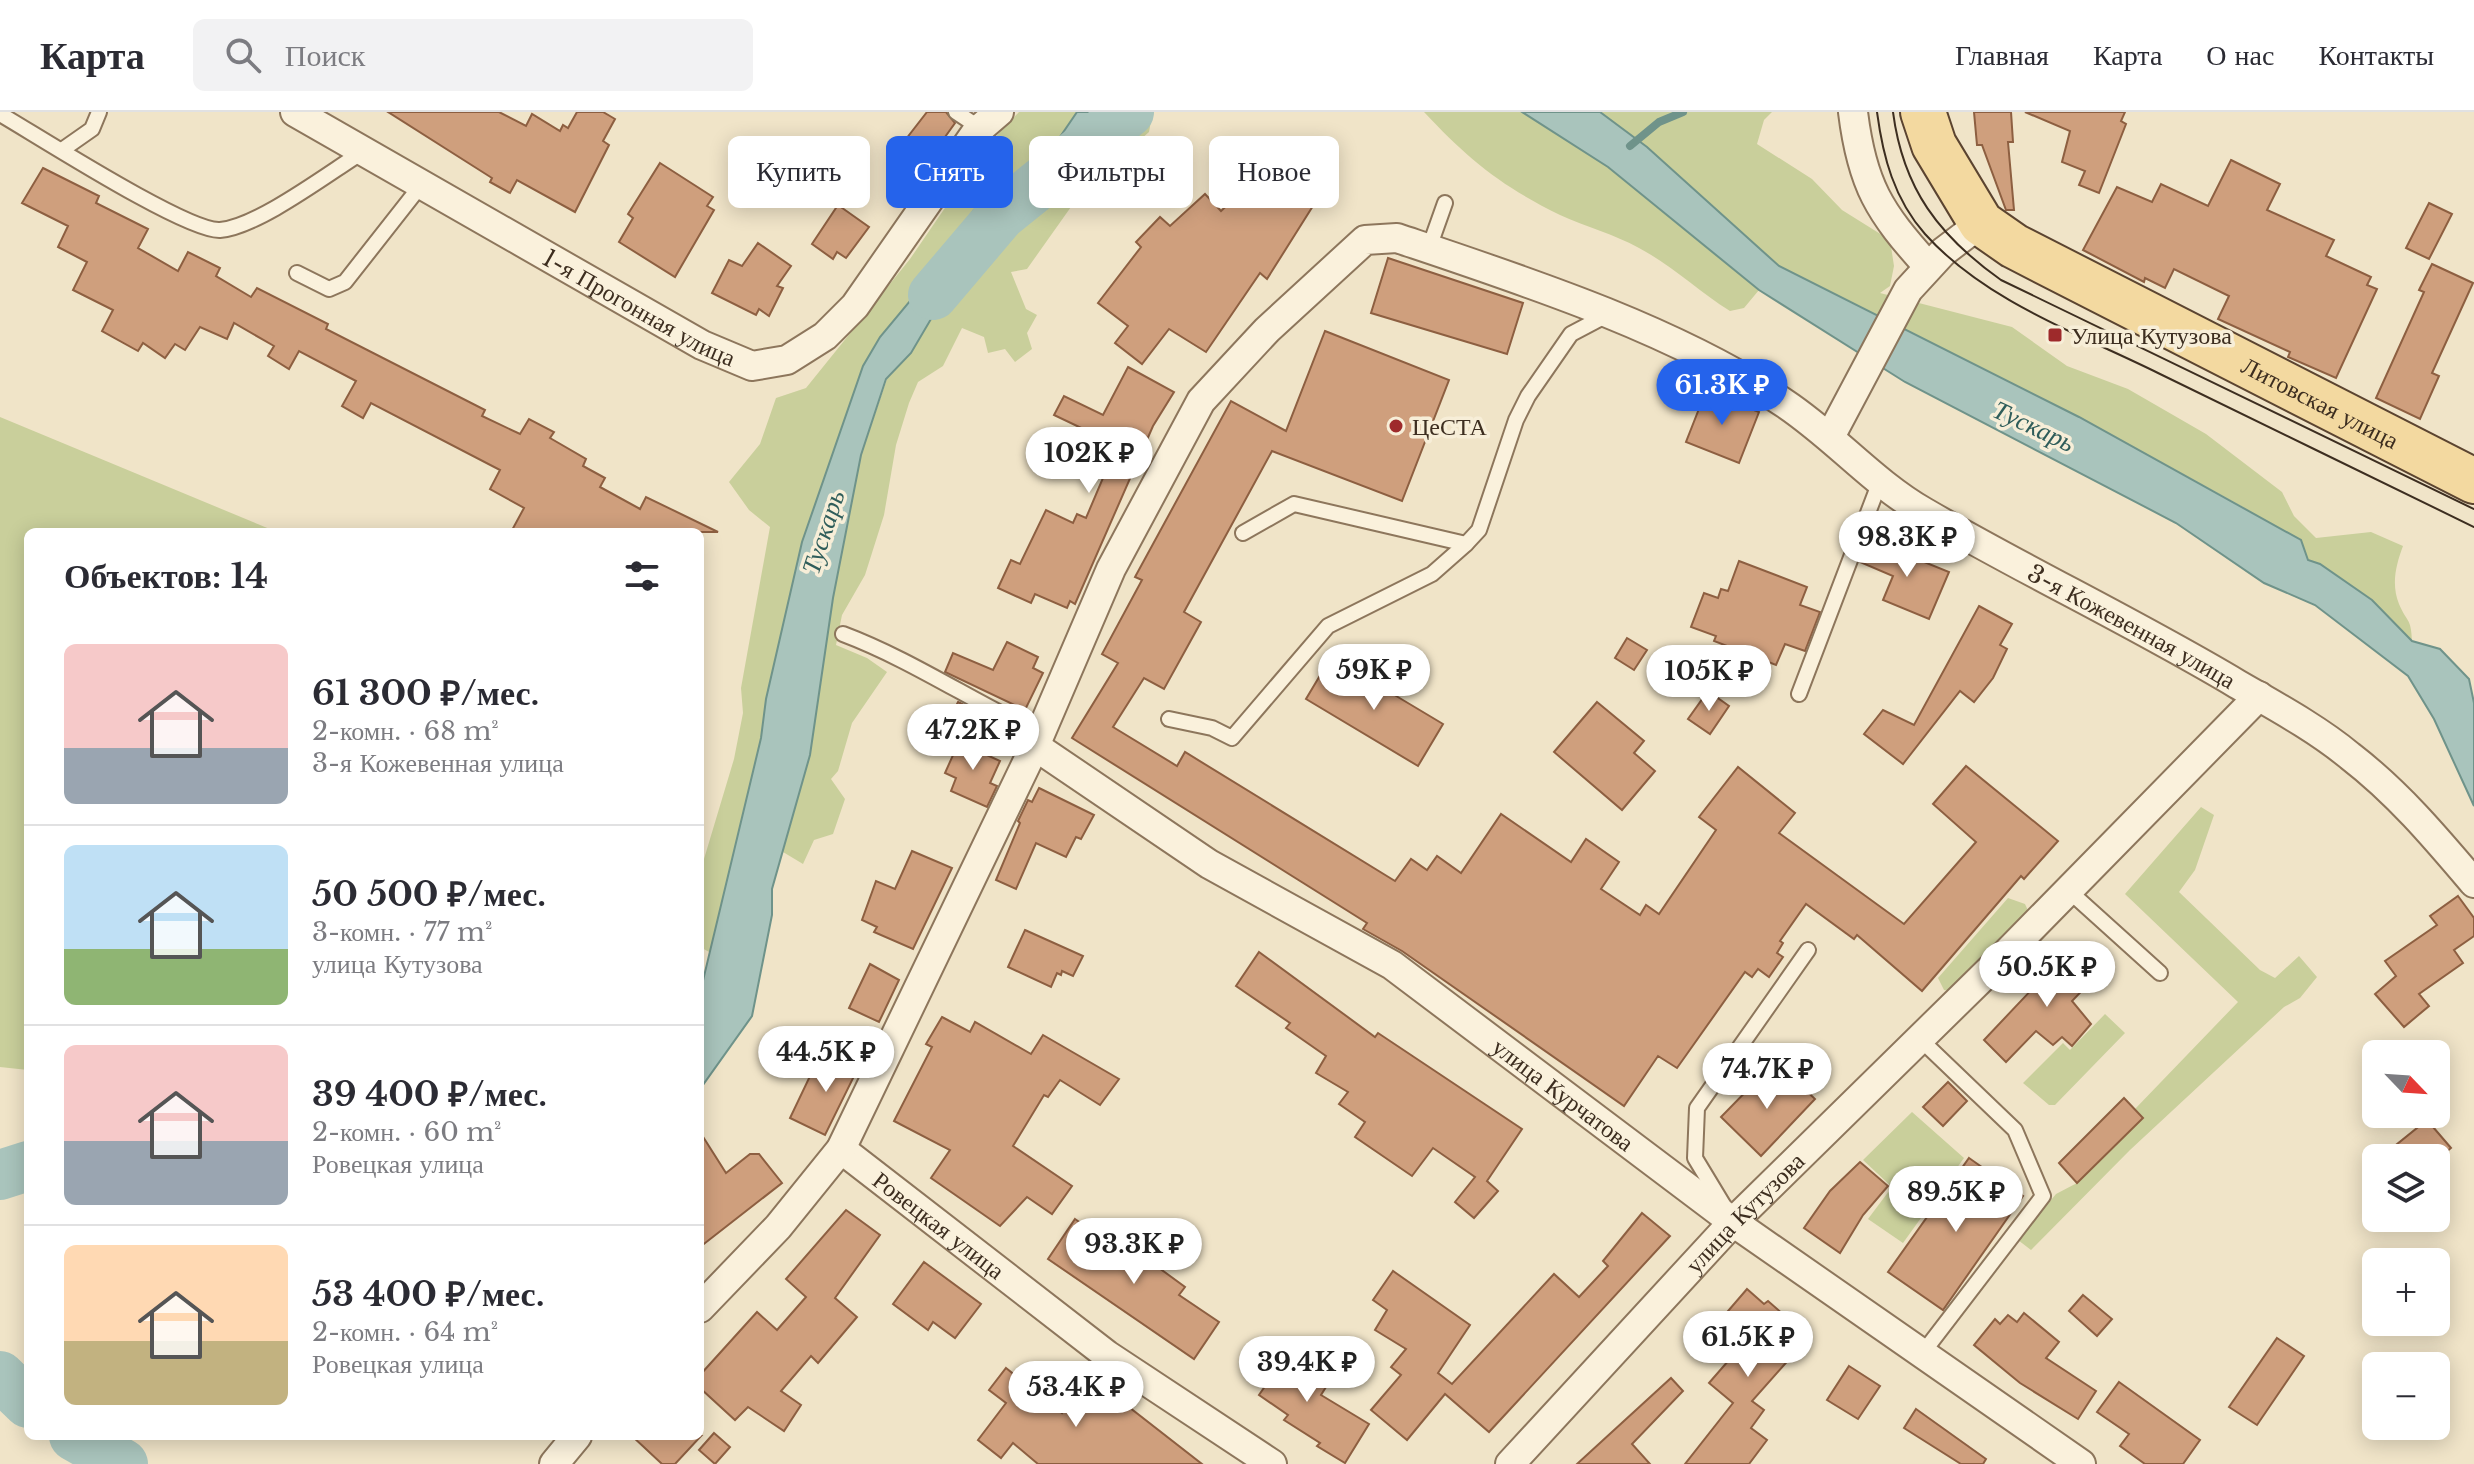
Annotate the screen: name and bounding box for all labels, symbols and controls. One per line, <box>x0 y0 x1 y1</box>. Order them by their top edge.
search box <box>193 19 753 91</box>
text: Карта <box>40 32 145 79</box>
icon: search <box>221 33 265 77</box>
text: Поиск <box>285 37 365 74</box>
text: Главная <box>1955 38 2049 73</box>
text: Карта <box>2093 38 2162 73</box>
text: О нас <box>2206 38 2274 73</box>
text: Контакты <box>2318 38 2434 73</box>
chip: Купить <box>728 136 870 208</box>
chip: Снять <box>886 136 1013 208</box>
chip: Фильтры <box>1029 136 1193 208</box>
chip: Новое <box>1209 136 1339 208</box>
street label: 1-я Прогонная улица <box>538 243 740 372</box>
place label: Улица Кутузова <box>2071 321 2232 350</box>
marker: Улица Кутузова <box>2046 326 2064 344</box>
street label: Литовская улица <box>2237 350 2404 455</box>
pin: 61.3K ₽ <box>1648 359 1796 427</box>
text: 61.3K ₽ <box>1674 369 1770 401</box>
water label: Тускарь <box>1988 393 2080 459</box>
place label: ЦеСТА <box>1412 412 1487 441</box>
marker: ЦеСТА <box>1387 417 1405 435</box>
pin: 102K ₽ <box>1024 427 1154 495</box>
text: 102K ₽ <box>1044 437 1134 469</box>
water label: Тускарь <box>794 486 852 578</box>
pin: 98.3K ₽ <box>1833 511 1981 579</box>
text: 98.3K ₽ <box>1857 521 1957 553</box>
icon: filters <box>620 554 664 598</box>
text: Объектов: 14 <box>64 555 268 597</box>
street label: 3-я Кожевенная улица <box>2023 558 2241 695</box>
pin: 59K ₽ <box>1318 644 1430 712</box>
pin: 105K ₽ <box>1644 645 1774 713</box>
text: 59K ₽ <box>1336 654 1412 686</box>
text: 105K ₽ <box>1664 655 1754 687</box>
text: 61 300 ₽/мес. <box>312 672 539 714</box>
icon: home <box>128 676 224 772</box>
pin: 47.2K ₽ <box>899 704 1047 772</box>
text: 47.2K ₽ <box>925 714 1021 746</box>
text: 2-комн. · 68 m² <box>312 715 499 747</box>
text: 3-я Кожевенная улица <box>312 747 564 779</box>
text: 50 500 ₽/мес. <box>312 873 546 915</box>
icon: home <box>128 877 224 973</box>
text: 3-комн. · 77 m² <box>312 916 492 948</box>
pin: 50.5K ₽ <box>1973 941 2121 1009</box>
text: улица Кутузова <box>312 948 483 980</box>
text: 50.5K ₽ <box>1997 951 2097 983</box>
pin: 44.5K ₽ <box>752 1026 900 1094</box>
street label: улица Курчатова <box>1487 1032 1640 1157</box>
text: 44.5K ₽ <box>776 1036 876 1068</box>
north arrow <box>2362 1040 2450 1128</box>
map controls <box>2362 1040 2450 1440</box>
pin: 74.7K ₽ <box>1693 1043 1841 1111</box>
text: 74.7K ₽ <box>1720 1053 1814 1085</box>
text: 39 400 ₽/мес. <box>312 1073 547 1115</box>
icon: home <box>128 1077 224 1173</box>
text: 2-комн. · 60 m² <box>312 1116 502 1148</box>
button: layers <box>2362 1144 2450 1232</box>
street label: улица Кутузова <box>1679 1146 1810 1279</box>
text: Ровецкая улица <box>312 1148 484 1180</box>
street label: Ровецкая улица <box>867 1165 1011 1285</box>
pin: 89.5K ₽ <box>1882 1166 2030 1234</box>
text: 89.5K ₽ <box>1907 1176 2005 1208</box>
pin: 93.3K ₽ <box>1060 1218 1208 1286</box>
text: 93.3K ₽ <box>1084 1228 1184 1260</box>
button: + <box>2362 1248 2450 1336</box>
text: 53 400 ₽/мес. <box>312 1273 545 1315</box>
icon: home <box>128 1277 224 1373</box>
pin: 61.5K ₽ <box>1674 1311 1822 1379</box>
text: 2-комн. · 64 m² <box>312 1316 498 1348</box>
text: 61.5K ₽ <box>1701 1321 1795 1353</box>
pin: 39.4K ₽ <box>1233 1336 1381 1404</box>
text: 39.4K ₽ <box>1257 1346 1357 1378</box>
text: Ровецкая улица <box>312 1348 484 1380</box>
button: − <box>2362 1352 2450 1440</box>
pin: 53.4K ₽ <box>1002 1361 1150 1429</box>
text: 53.4K ₽ <box>1027 1371 1125 1403</box>

